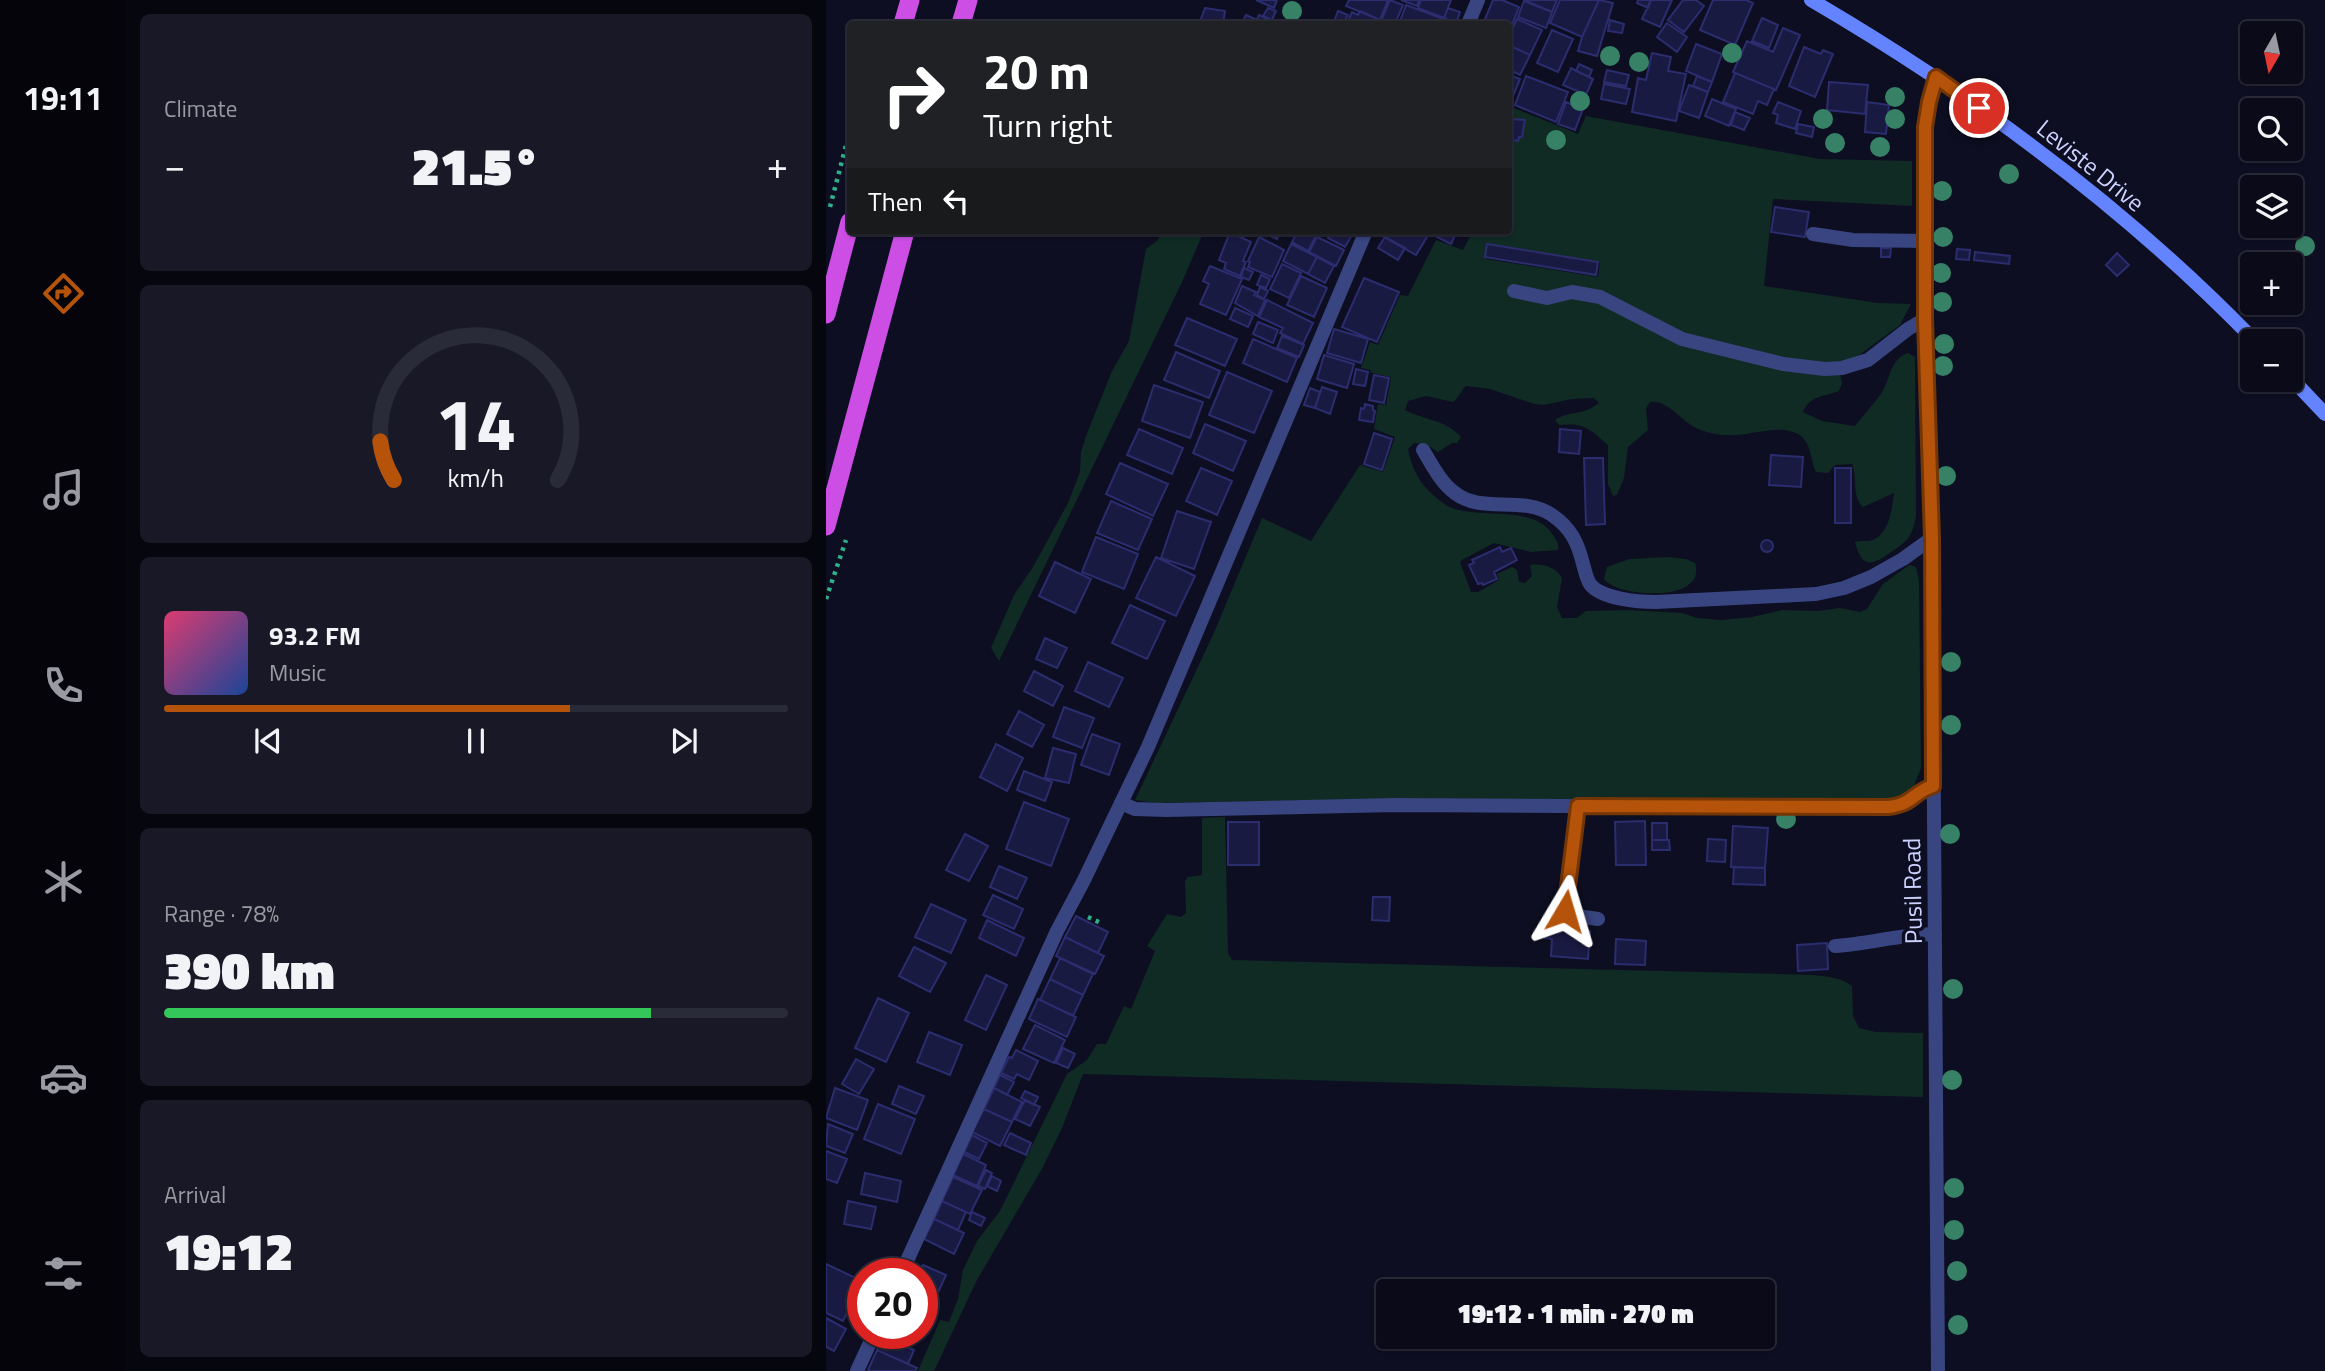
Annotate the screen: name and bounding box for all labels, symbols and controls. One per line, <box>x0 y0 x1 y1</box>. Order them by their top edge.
north arrow <box>2240 21 2303 84</box>
map controls <box>2240 21 2303 392</box>
text: 20 m <box>983 33 1090 108</box>
icon: right <box>868 49 959 140</box>
text: 19:11 <box>23 74 103 122</box>
pin <box>1949 78 2009 138</box>
icon: arrive <box>1960 89 1998 127</box>
text: Climate <box>164 91 237 126</box>
button: search <box>2240 98 2303 161</box>
text: Turn right <box>983 101 1112 149</box>
street label: Leviste Drive <box>2029 110 2153 220</box>
text: 21.5° <box>411 126 541 205</box>
text: − <box>164 136 185 194</box>
text: + <box>767 136 788 194</box>
button: layers <box>2240 175 2303 238</box>
text: Then <box>868 182 923 221</box>
icon: left <box>937 182 975 220</box>
button: + <box>2240 252 2303 315</box>
icon: directions <box>39 269 88 318</box>
button: − <box>2240 329 2303 392</box>
text: 14 <box>435 369 517 479</box>
text: km/h <box>448 459 504 497</box>
icon: music <box>39 465 88 514</box>
text: 93.2 FM <box>269 616 361 655</box>
text: Music <box>269 655 326 690</box>
icon: phone <box>39 661 88 710</box>
icon: previous <box>249 722 287 760</box>
icon: pause <box>457 722 495 760</box>
icon: next <box>665 722 703 760</box>
street label: Pusil Road <box>1893 838 1931 944</box>
icon: climate <box>39 857 88 906</box>
position arrow <box>1528 874 1602 948</box>
text: Range · 78% <box>164 896 279 931</box>
text: 390 km <box>164 930 335 1009</box>
icon: car <box>39 1053 88 1102</box>
text: Arrival <box>164 1177 226 1212</box>
text: 19:12 <box>164 1211 293 1290</box>
icon: filters <box>39 1249 88 1298</box>
speed limit sign: 20 <box>847 1258 938 1349</box>
text: 19:12 · 1 min · 270 m <box>1457 1294 1694 1333</box>

